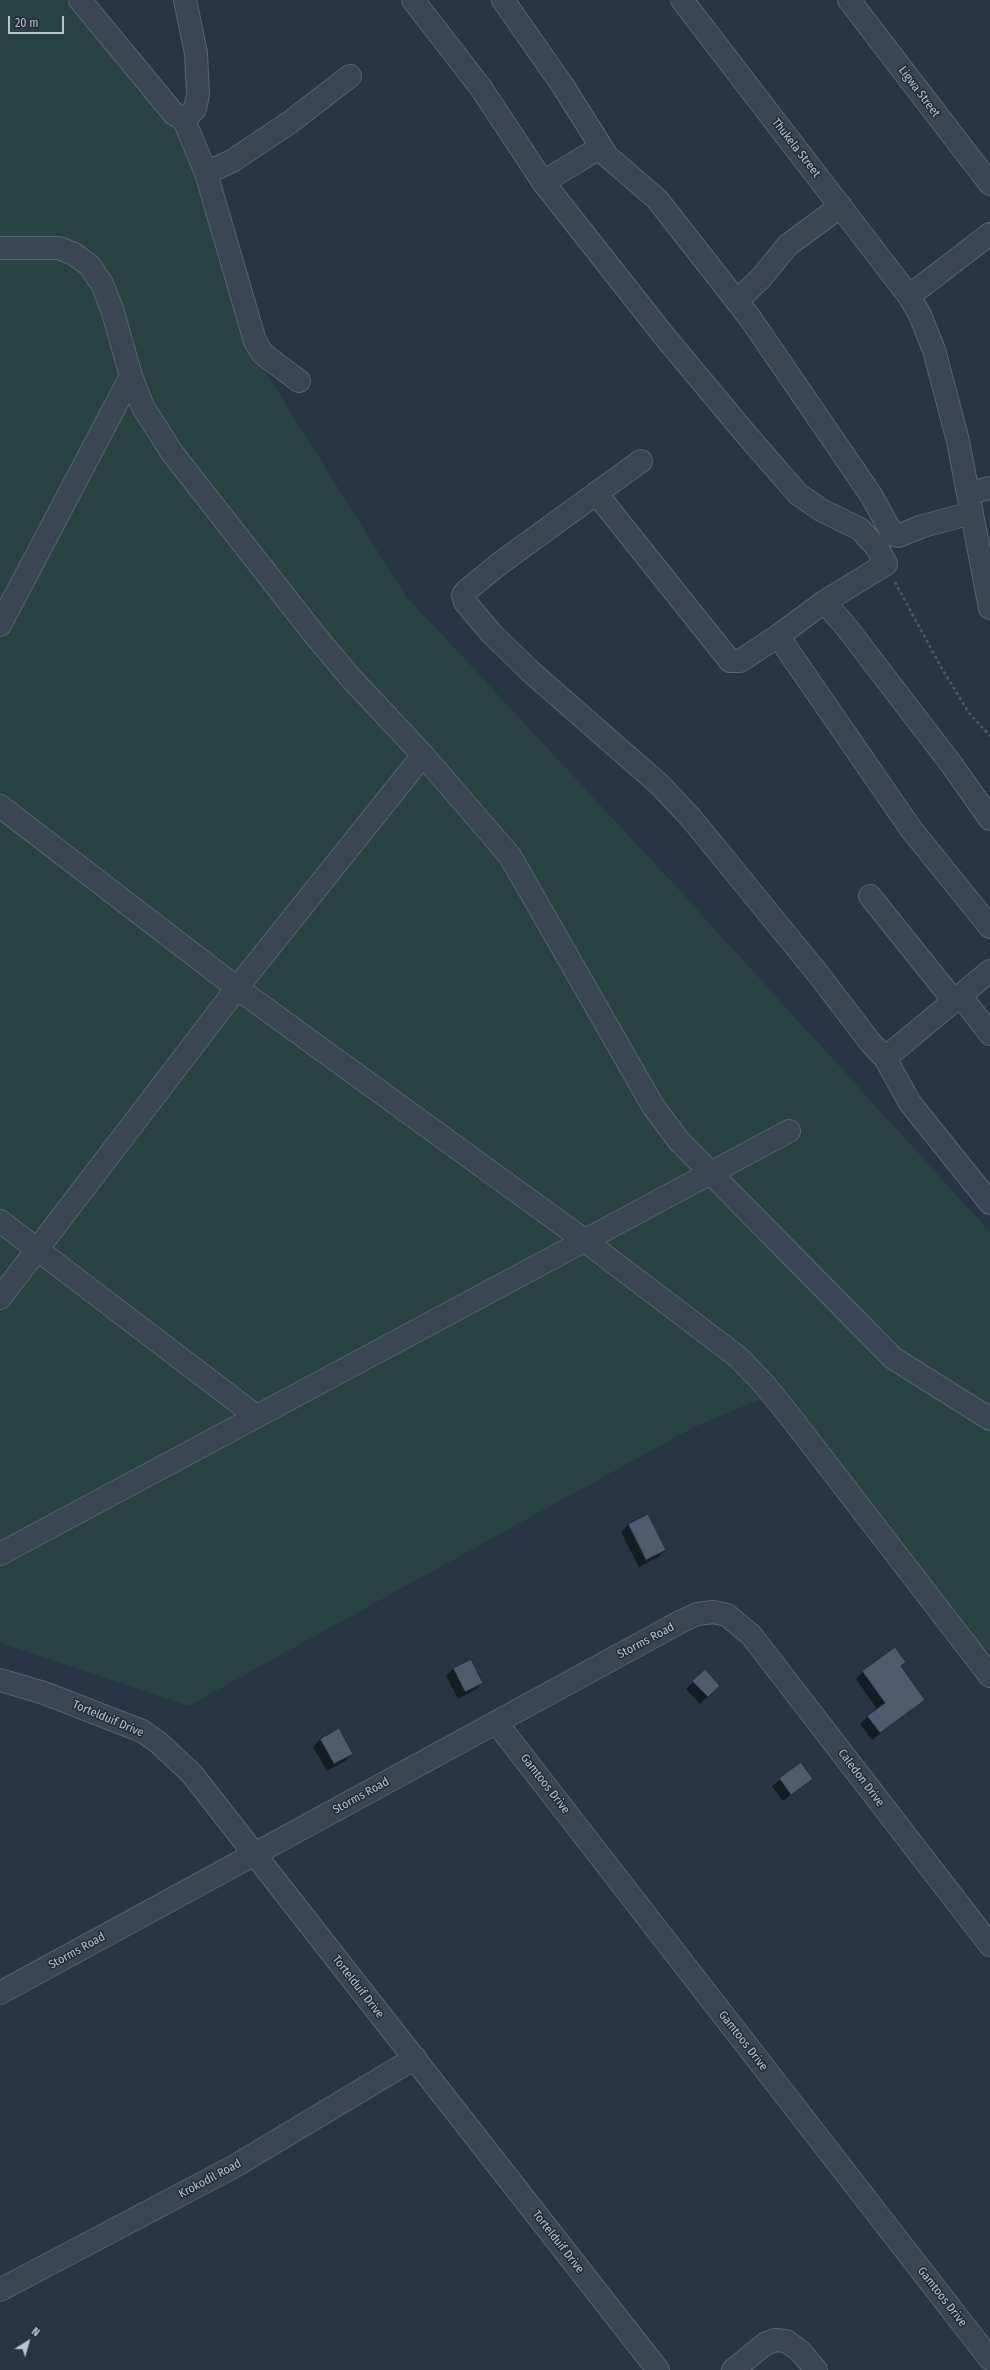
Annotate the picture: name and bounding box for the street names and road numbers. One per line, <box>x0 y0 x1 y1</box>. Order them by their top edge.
street label: Ligwa Street <box>895 64 943 120</box>
street label: Thukela Street <box>769 116 823 180</box>
street label: Storms Road <box>615 1620 677 1662</box>
street label: Tortelduif Drive <box>70 1698 146 1740</box>
street label: Caledon Drive <box>835 1746 887 1810</box>
street label: Gamtoos Drive <box>517 1751 573 1817</box>
street label: Storms Road <box>330 1775 392 1817</box>
street label: Storms Road <box>46 1930 108 1972</box>
street label: Tortelduif Drive <box>329 1953 387 2021</box>
street label: Gamtoos Drive <box>715 2008 771 2074</box>
street label: Krokodil Road <box>176 2157 244 2201</box>
street label: Tortelduif Drive <box>529 2208 587 2276</box>
street label: Gamtoos Drive <box>914 2264 970 2330</box>

